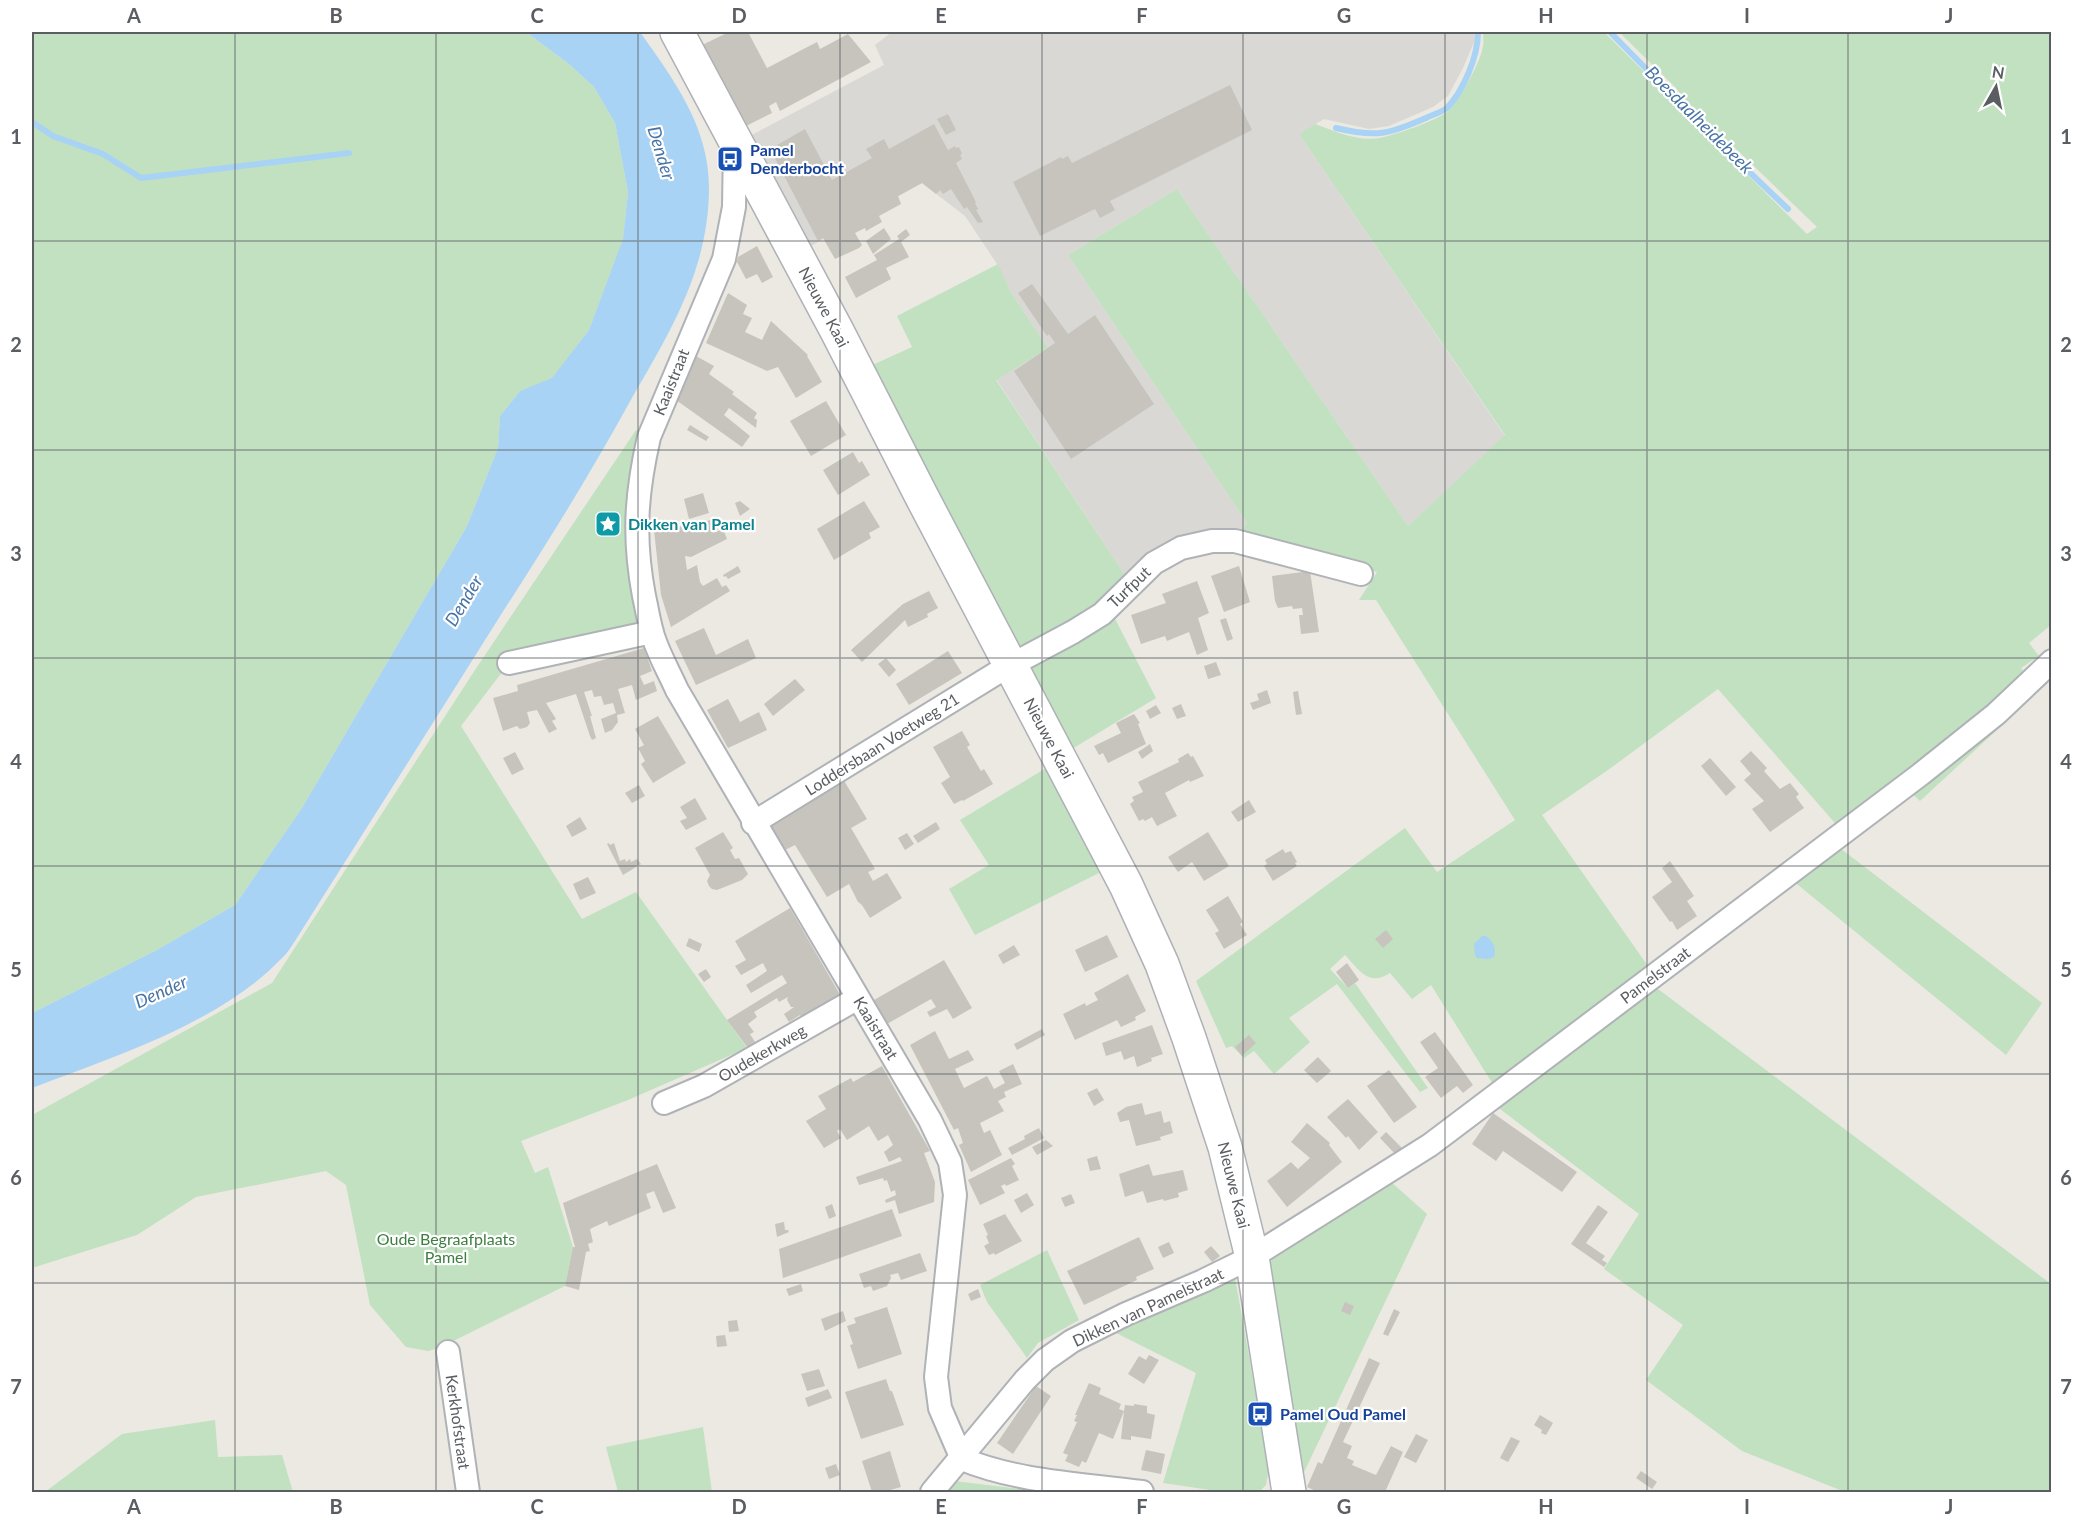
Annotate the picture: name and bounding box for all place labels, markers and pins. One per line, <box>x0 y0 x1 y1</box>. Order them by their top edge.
place label: Pamel Denderbocht <box>750 140 844 177</box>
bus stop icon: Pamel Denderbocht <box>715 144 745 174</box>
place icon: Dikken van Pamel <box>593 509 623 539</box>
place label: Dikken van Pamel <box>628 514 755 533</box>
bus stop icon: Pamel Oud Pamel <box>1245 1399 1275 1429</box>
place label: Pamel Oud Pamel <box>1280 1404 1406 1423</box>

